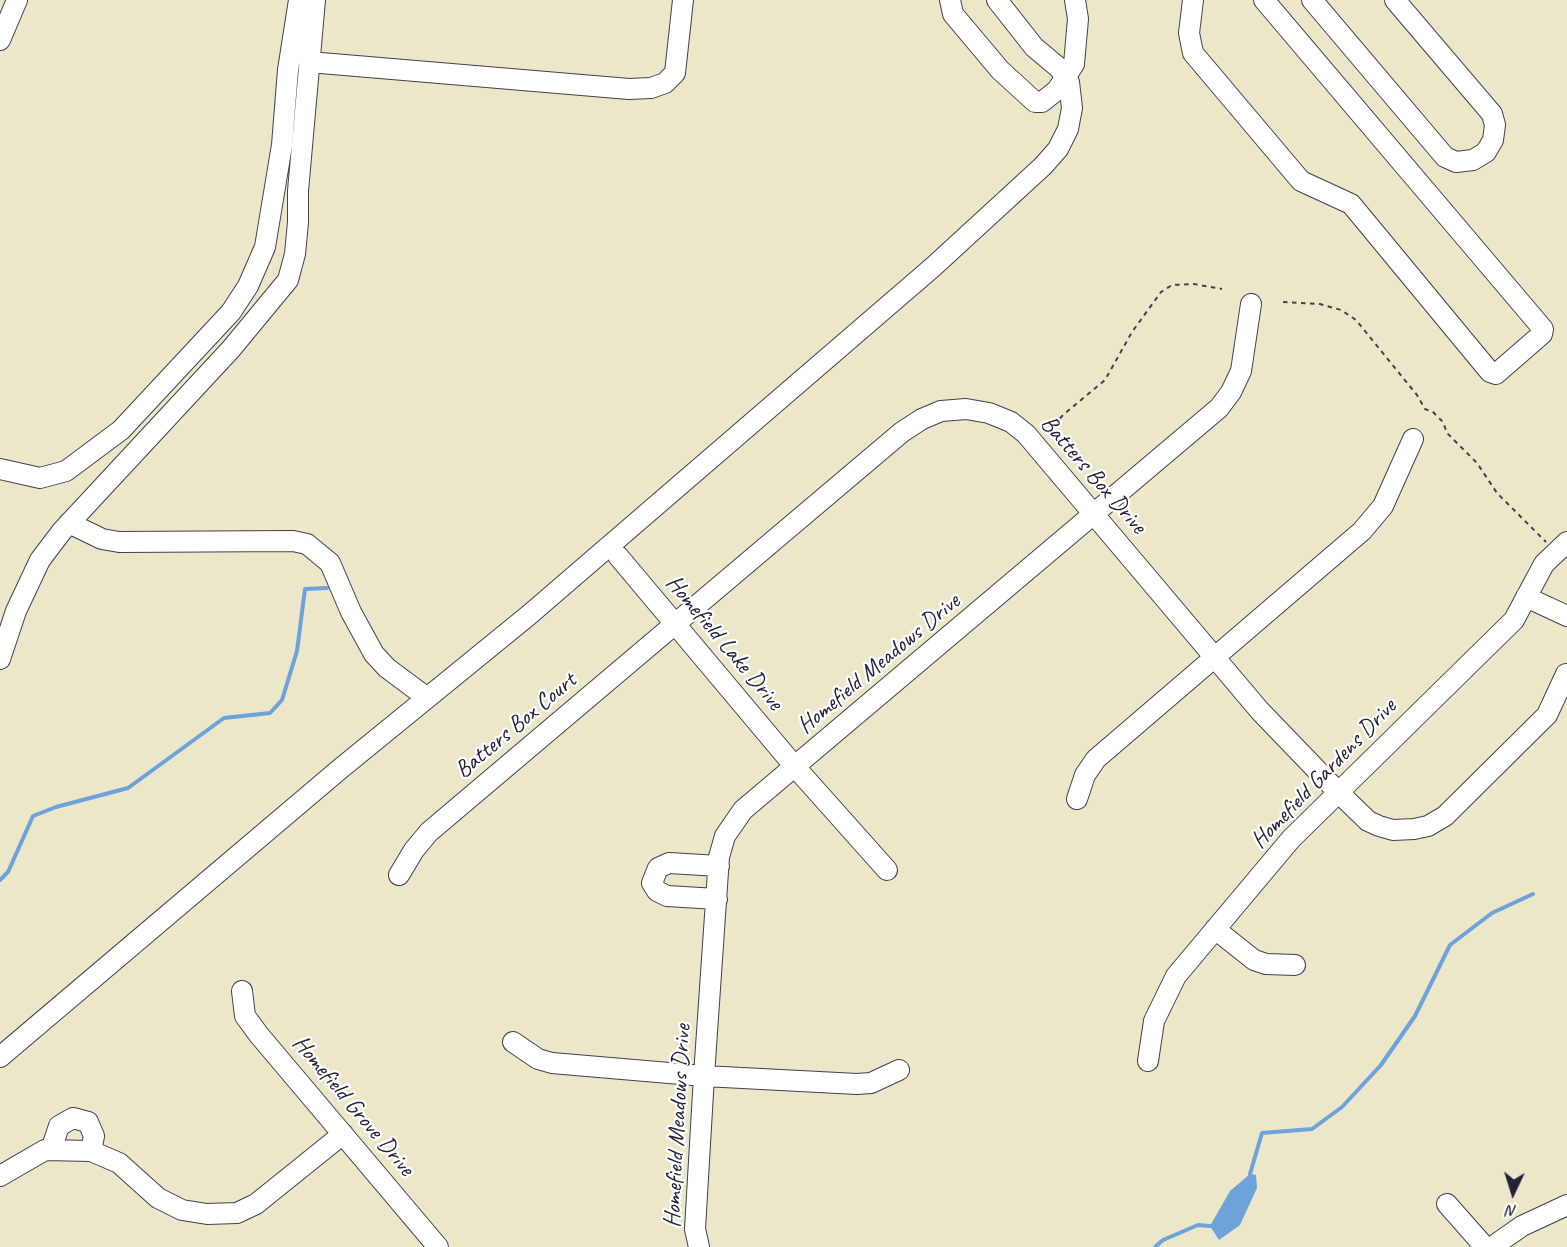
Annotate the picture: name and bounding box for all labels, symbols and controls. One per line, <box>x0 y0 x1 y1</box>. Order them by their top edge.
street label: Batters Box Drive <box>1034 410 1152 540</box>
street label: Homefield Lake Drive <box>659 570 789 716</box>
street label: Homefield Meadows Drive <box>792 588 966 740</box>
street label: Batters Box Court <box>449 667 583 785</box>
street label: Homefield Gardens Drive <box>1245 693 1403 855</box>
street label: Homefield Meadows Drive <box>658 1024 698 1228</box>
street label: Homefield Grove Drive <box>286 1030 420 1182</box>
north arrow <box>1483 1163 1543 1223</box>
text: N <box>1506 1201 1517 1221</box>

